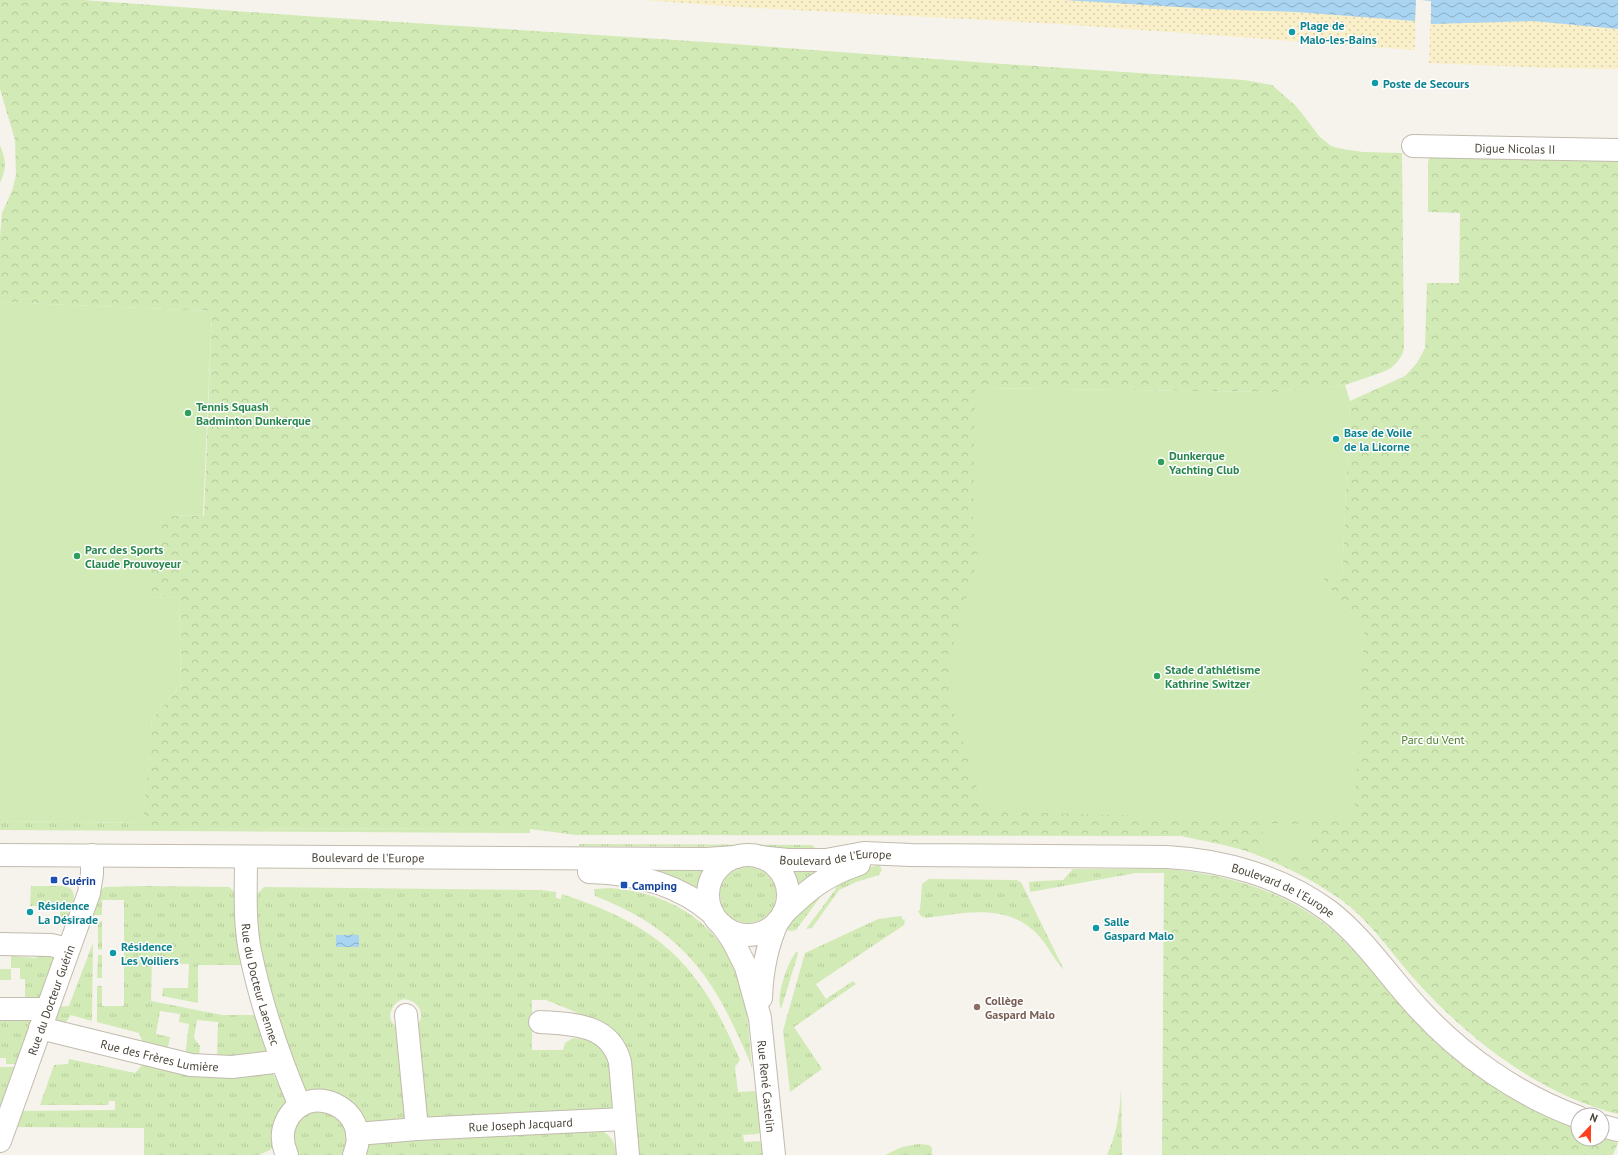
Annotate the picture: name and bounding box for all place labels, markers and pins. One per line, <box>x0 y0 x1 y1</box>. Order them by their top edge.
place label: Plage de Malo-les-Bains <box>1300 18 1377 47</box>
marker: Plage de Malo-les-Bains <box>1287 27 1297 37</box>
place label: Poste de Secours <box>1383 76 1469 91</box>
marker: Poste de Secours <box>1370 78 1380 88</box>
place label: Tennis Squash Badminton Dunkerque <box>196 399 311 428</box>
marker: Tennis Squash Badminton Dunkerque <box>183 408 193 418</box>
place label: Base de Voile de la Licorne <box>1344 425 1412 454</box>
marker: Base de Voile de la Licorne <box>1331 434 1341 444</box>
place label: Dunkerque Yachting Club <box>1168 448 1240 477</box>
marker: Dunkerque Yachting Club <box>1156 457 1166 467</box>
place label: Parc des Sports Claude Prouvoyeur <box>85 542 182 571</box>
marker: Parc des Sports Claude Prouvoyeur <box>72 551 82 561</box>
place label: Stade d'athlétisme Kathrine Switzer <box>1165 662 1260 691</box>
marker: Stade d'athlétisme Kathrine Switzer <box>1152 671 1162 681</box>
place label: Guérin <box>62 873 96 888</box>
marker: Guérin <box>49 875 59 885</box>
place label: Camping <box>632 878 677 893</box>
marker: Camping <box>619 880 629 890</box>
place label: Résidence La Désirade <box>38 898 98 927</box>
marker: Résidence La Désirade <box>25 907 35 917</box>
place label: Salle Gaspard Malo <box>1104 914 1175 943</box>
marker: Salle Gaspard Malo <box>1091 923 1101 933</box>
place label: Résidence Les Voiliers <box>121 939 179 968</box>
marker: Résidence Les Voiliers <box>108 948 118 958</box>
place label: Collège Gaspard Malo <box>985 993 1056 1022</box>
marker: Collège Gaspard Malo <box>972 1002 982 1012</box>

